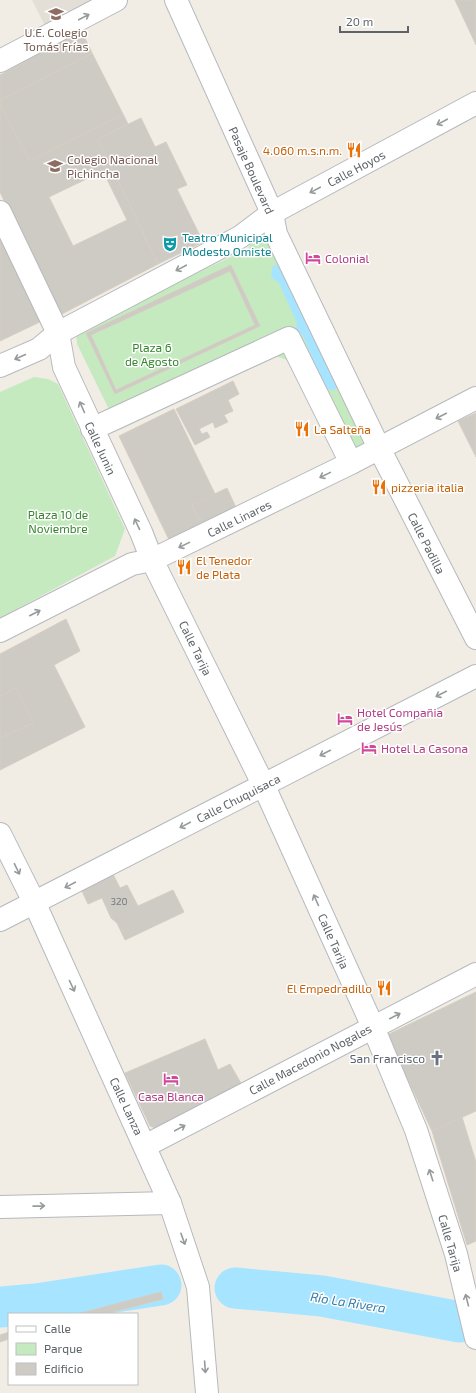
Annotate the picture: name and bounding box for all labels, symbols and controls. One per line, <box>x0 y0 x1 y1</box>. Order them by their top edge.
school or university icon: U.E. Colegio Tomás Frías <box>47 5 65 23</box>
scale bar <box>340 8 408 34</box>
one-way arrow <box>78 13 90 20</box>
text: 20 m <box>346 14 373 28</box>
place label: U.E. Colegio Tomás Frías <box>23 25 89 53</box>
one-way arrow <box>436 118 448 126</box>
street label: Pasaje Boulevard <box>226 124 278 216</box>
restaurant icon: 4.060 m.s.n.m. <box>345 141 363 159</box>
place label: 4.060 m.s.n.m. <box>263 143 342 157</box>
street label: Calle Hoyos <box>325 147 387 189</box>
place label: Colegio Nacional Pichincha <box>67 152 158 180</box>
school or university icon: Colegio Nacional Pichincha <box>46 157 64 175</box>
one-way arrow <box>309 187 321 195</box>
place label: Teatro Municipal Modesto Omiste <box>182 230 273 258</box>
theatre icon: Teatro Municipal Modesto Omiste <box>161 235 179 253</box>
hotel icon: Colonial <box>304 249 322 267</box>
place label: Colonial <box>325 251 370 265</box>
one-way arrow <box>175 265 187 273</box>
park label: Plaza 6 de Agosto <box>125 340 179 368</box>
one-way arrow <box>14 354 26 362</box>
one-way arrow <box>78 401 85 413</box>
one-way arrow <box>436 413 448 420</box>
street label: Calle Junin <box>83 419 119 477</box>
restaurant icon: La Salteña <box>293 420 311 438</box>
place label: La Salteña <box>314 422 371 436</box>
one-way arrow <box>320 472 332 479</box>
restaurant icon: pizzeria italia <box>370 478 388 496</box>
place label: pizzeria italia <box>391 480 464 494</box>
street label: Calle Linares <box>205 496 273 540</box>
park label: Plaza 10 de Noviembre <box>28 507 88 535</box>
street label: Calle Padilla <box>406 510 448 576</box>
one-way arrow <box>133 518 140 530</box>
one-way arrow <box>178 542 190 549</box>
place label: El Tenedor de Plata <box>196 553 253 581</box>
restaurant icon: El Tenedor de Plata <box>175 558 193 576</box>
one-way arrow <box>28 609 40 617</box>
street label: Calle Tarija <box>176 618 215 678</box>
one-way arrow <box>435 690 447 698</box>
place label: Hotel Compañia de Jesús <box>357 705 443 733</box>
hotel icon: Hotel Compañia de Jesús <box>336 710 354 728</box>
hotel icon: Hotel La Casona <box>360 739 378 757</box>
place label: Hotel La Casona <box>381 741 468 755</box>
one-way arrow <box>320 749 332 757</box>
street label: Calle Chuquisaca <box>194 771 282 825</box>
one-way arrow <box>179 822 191 829</box>
one-way arrow <box>14 862 21 874</box>
one-way arrow <box>64 882 76 890</box>
house number: 320 <box>110 895 128 907</box>
one-way arrow <box>312 895 319 907</box>
street label: Calle Tarija <box>315 911 352 971</box>
restaurant icon: El Empedradillo <box>375 979 393 997</box>
one-way arrow <box>69 980 77 992</box>
place label: El Empedradillo <box>287 981 372 995</box>
one-way arrow <box>388 1011 400 1019</box>
street label: Calle Macedonio Nogales <box>246 1021 374 1097</box>
church icon: San Francisco <box>428 1049 446 1067</box>
place label: San Francisco <box>350 1051 425 1065</box>
hotel icon: Casa Blanca <box>162 1070 180 1088</box>
street label: Calle Lanza <box>108 1075 146 1137</box>
place label: Casa Blanca <box>138 1089 204 1103</box>
one-way arrow <box>174 1123 186 1131</box>
one-way arrow <box>427 1169 434 1182</box>
one-way arrow <box>32 1202 45 1210</box>
street label: Calle Tarija <box>435 1213 466 1274</box>
one-way arrow <box>180 1233 188 1245</box>
water label: Río La Rivera <box>309 1288 387 1316</box>
one-way arrow <box>462 1294 470 1307</box>
legend <box>8 1313 138 1385</box>
text: Calle <box>44 1321 71 1335</box>
text: Parque <box>44 1341 82 1355</box>
one-way arrow <box>202 1360 209 1373</box>
text: Edificio <box>44 1361 84 1375</box>

